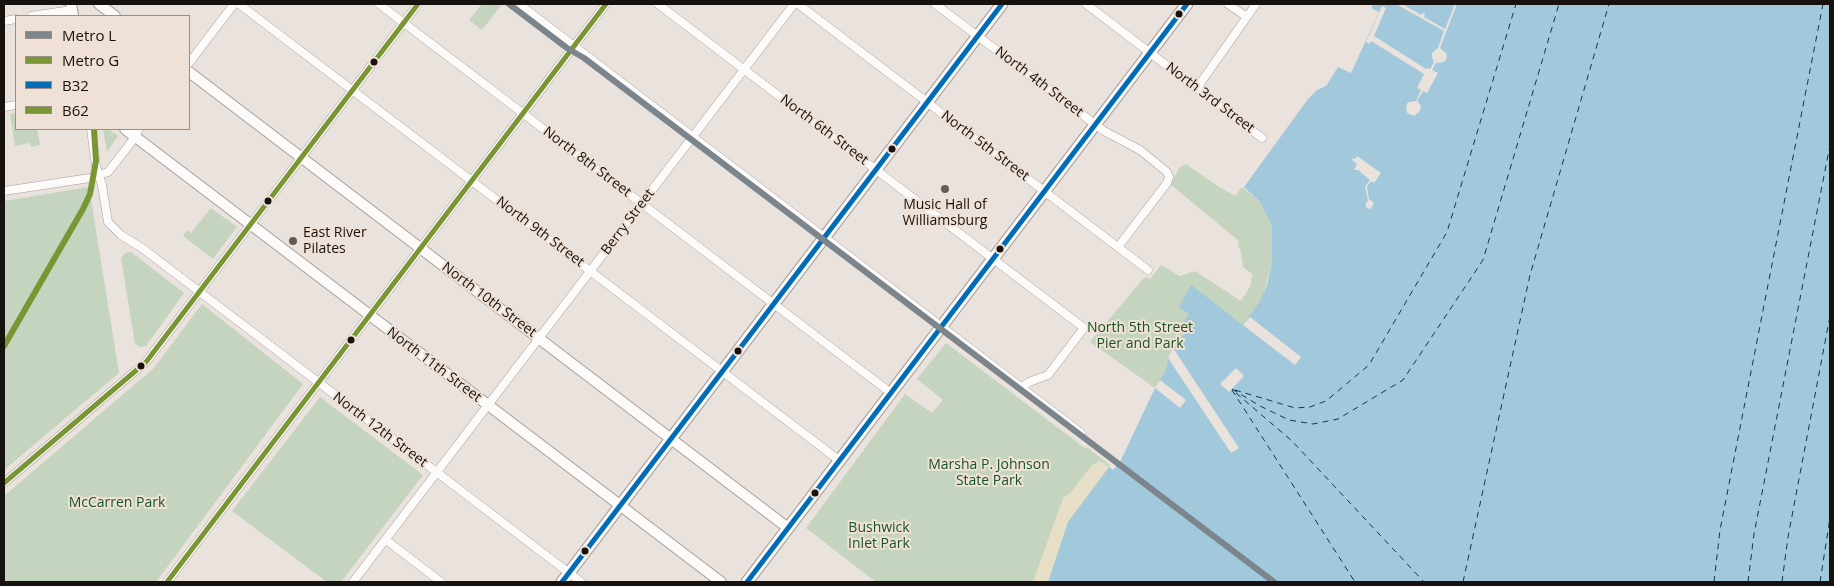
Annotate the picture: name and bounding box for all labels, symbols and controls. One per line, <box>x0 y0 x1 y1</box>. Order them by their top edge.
unlabelled marker <box>1174 9 1184 19</box>
legend <box>15 15 190 130</box>
text: Metro L <box>62 25 116 45</box>
street label: North 4th Street <box>992 43 1086 121</box>
text: Metro G <box>62 50 119 70</box>
unlabelled marker <box>369 57 379 67</box>
street label: North 3rd Street <box>1162 59 1258 137</box>
text: B32 <box>62 75 89 95</box>
street label: North 6th Street <box>777 91 871 169</box>
text: B62 <box>62 100 89 120</box>
street label: North 5th Street <box>938 107 1032 185</box>
street label: North 8th Street <box>540 123 634 201</box>
unlabelled marker <box>887 144 897 154</box>
marker: Music Hall of Williamsburg <box>939 183 951 195</box>
street label: Berry Street <box>598 186 658 258</box>
street label: North 9th Street <box>493 193 587 271</box>
unlabelled marker <box>263 196 273 206</box>
place label: Music Hall of Williamsburg <box>903 197 987 230</box>
place label: East River Pilates <box>303 225 367 258</box>
marker: East River Pilates <box>287 235 299 247</box>
unlabelled marker <box>995 244 1005 254</box>
street label: North 10th Street <box>438 259 540 341</box>
park label: North 5th Street Pier and Park <box>1087 320 1193 352</box>
street label: North 11th Street <box>383 324 485 406</box>
unlabelled marker <box>346 335 356 345</box>
unlabelled marker <box>733 346 743 356</box>
unlabelled marker <box>136 361 146 371</box>
street label: North 12th Street <box>329 389 431 471</box>
park label: Marsha P. Johnson State Park <box>928 457 1050 490</box>
unlabelled marker <box>810 488 820 498</box>
park label: McCarren Park <box>69 495 165 511</box>
park label: Bushwick Inlet Park <box>848 520 910 552</box>
unlabelled marker <box>580 546 590 556</box>

